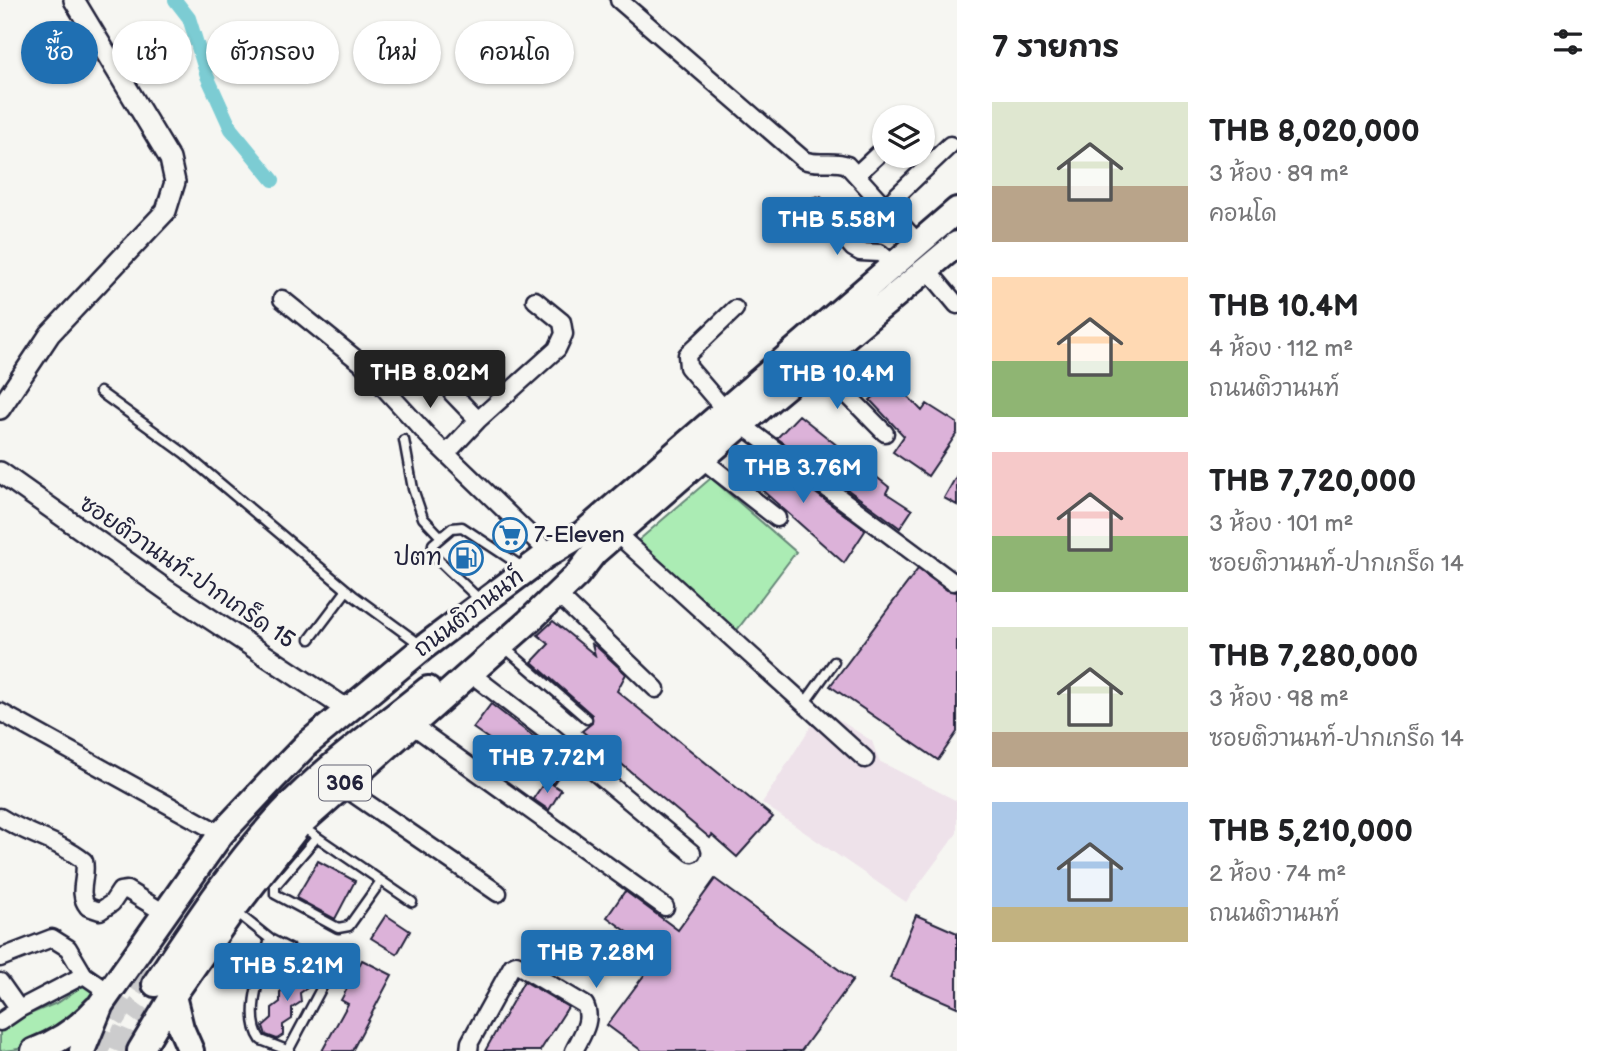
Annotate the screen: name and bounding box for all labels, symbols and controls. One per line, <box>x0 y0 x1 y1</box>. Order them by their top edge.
chip: ซื้อ <box>21 21 98 84</box>
chip: เช่า <box>112 21 192 84</box>
chip: ตัวกรอง <box>206 21 339 84</box>
chip: ใหม่ <box>353 21 441 84</box>
chip: คอนโด <box>455 21 574 84</box>
icon: filters <box>1549 23 1587 61</box>
text: 7 รายการ <box>992 30 1119 66</box>
map controls <box>872 105 935 168</box>
button: layers <box>872 105 935 168</box>
text: THB 8,020,000 <box>1209 114 1420 150</box>
icon: home <box>1048 130 1132 214</box>
text: 3 ห้อง · 89 m² <box>1209 160 1349 188</box>
pin: THB 5.58M <box>757 198 917 257</box>
text: คอนโด <box>1209 200 1277 228</box>
text: THB 5.58M <box>778 206 896 234</box>
text: THB 10.4M <box>1209 289 1359 325</box>
icon: home <box>1048 305 1132 389</box>
text: 4 ห้อง · 112 m² <box>1209 335 1353 363</box>
pin: THB 8.02M <box>350 350 510 410</box>
pin: THB 10.4M <box>757 352 917 411</box>
text: THB 8.02M <box>370 359 490 387</box>
text: THB 10.4M <box>780 360 894 388</box>
text: ถนนติวานนท์ <box>1209 375 1340 403</box>
pin: THB 3.76M <box>723 446 883 505</box>
text: THB 3.76M <box>744 454 862 482</box>
text: THB 7,720,000 <box>1209 464 1416 500</box>
icon: home <box>1048 480 1132 564</box>
street label: ซอยติวานนท์-ปากเกร็ด 15 <box>74 487 302 655</box>
text: 3 ห้อง · 101 m² <box>1209 510 1353 538</box>
supermarket icon: 7-Eleven <box>491 516 529 554</box>
place label: 7-Eleven <box>534 521 625 549</box>
fuel station icon: ปตท <box>447 539 485 577</box>
place label: ปตท <box>394 544 442 572</box>
text: ซอยติวานนท์-ปากเกร็ด 14 <box>1209 550 1464 578</box>
street label: ถนนติวานนท์ <box>407 560 530 663</box>
text: THB 7,280,000 <box>1209 639 1418 675</box>
icon: home <box>1048 655 1132 739</box>
text: 3 ห้อง · 98 m² <box>1209 685 1349 713</box>
text: ซอยติวานนท์-ปากเกร็ด 14 <box>1209 725 1464 753</box>
pin: THB 7.72M <box>467 736 627 795</box>
text: THB 7.72M <box>489 744 605 772</box>
road number: 306 <box>319 766 371 800</box>
text: THB 5,210,000 <box>1209 814 1413 850</box>
icon: home <box>1048 830 1132 914</box>
text: 2 ห้อง · 74 m² <box>1209 860 1346 888</box>
text: ถนนติวานนท์ <box>1209 900 1340 928</box>
pin: THB 7.28M <box>516 930 676 990</box>
text: THB 7.28M <box>537 939 655 967</box>
pin: THB 5.21M <box>207 944 367 1003</box>
text: THB 5.21M <box>230 952 344 980</box>

